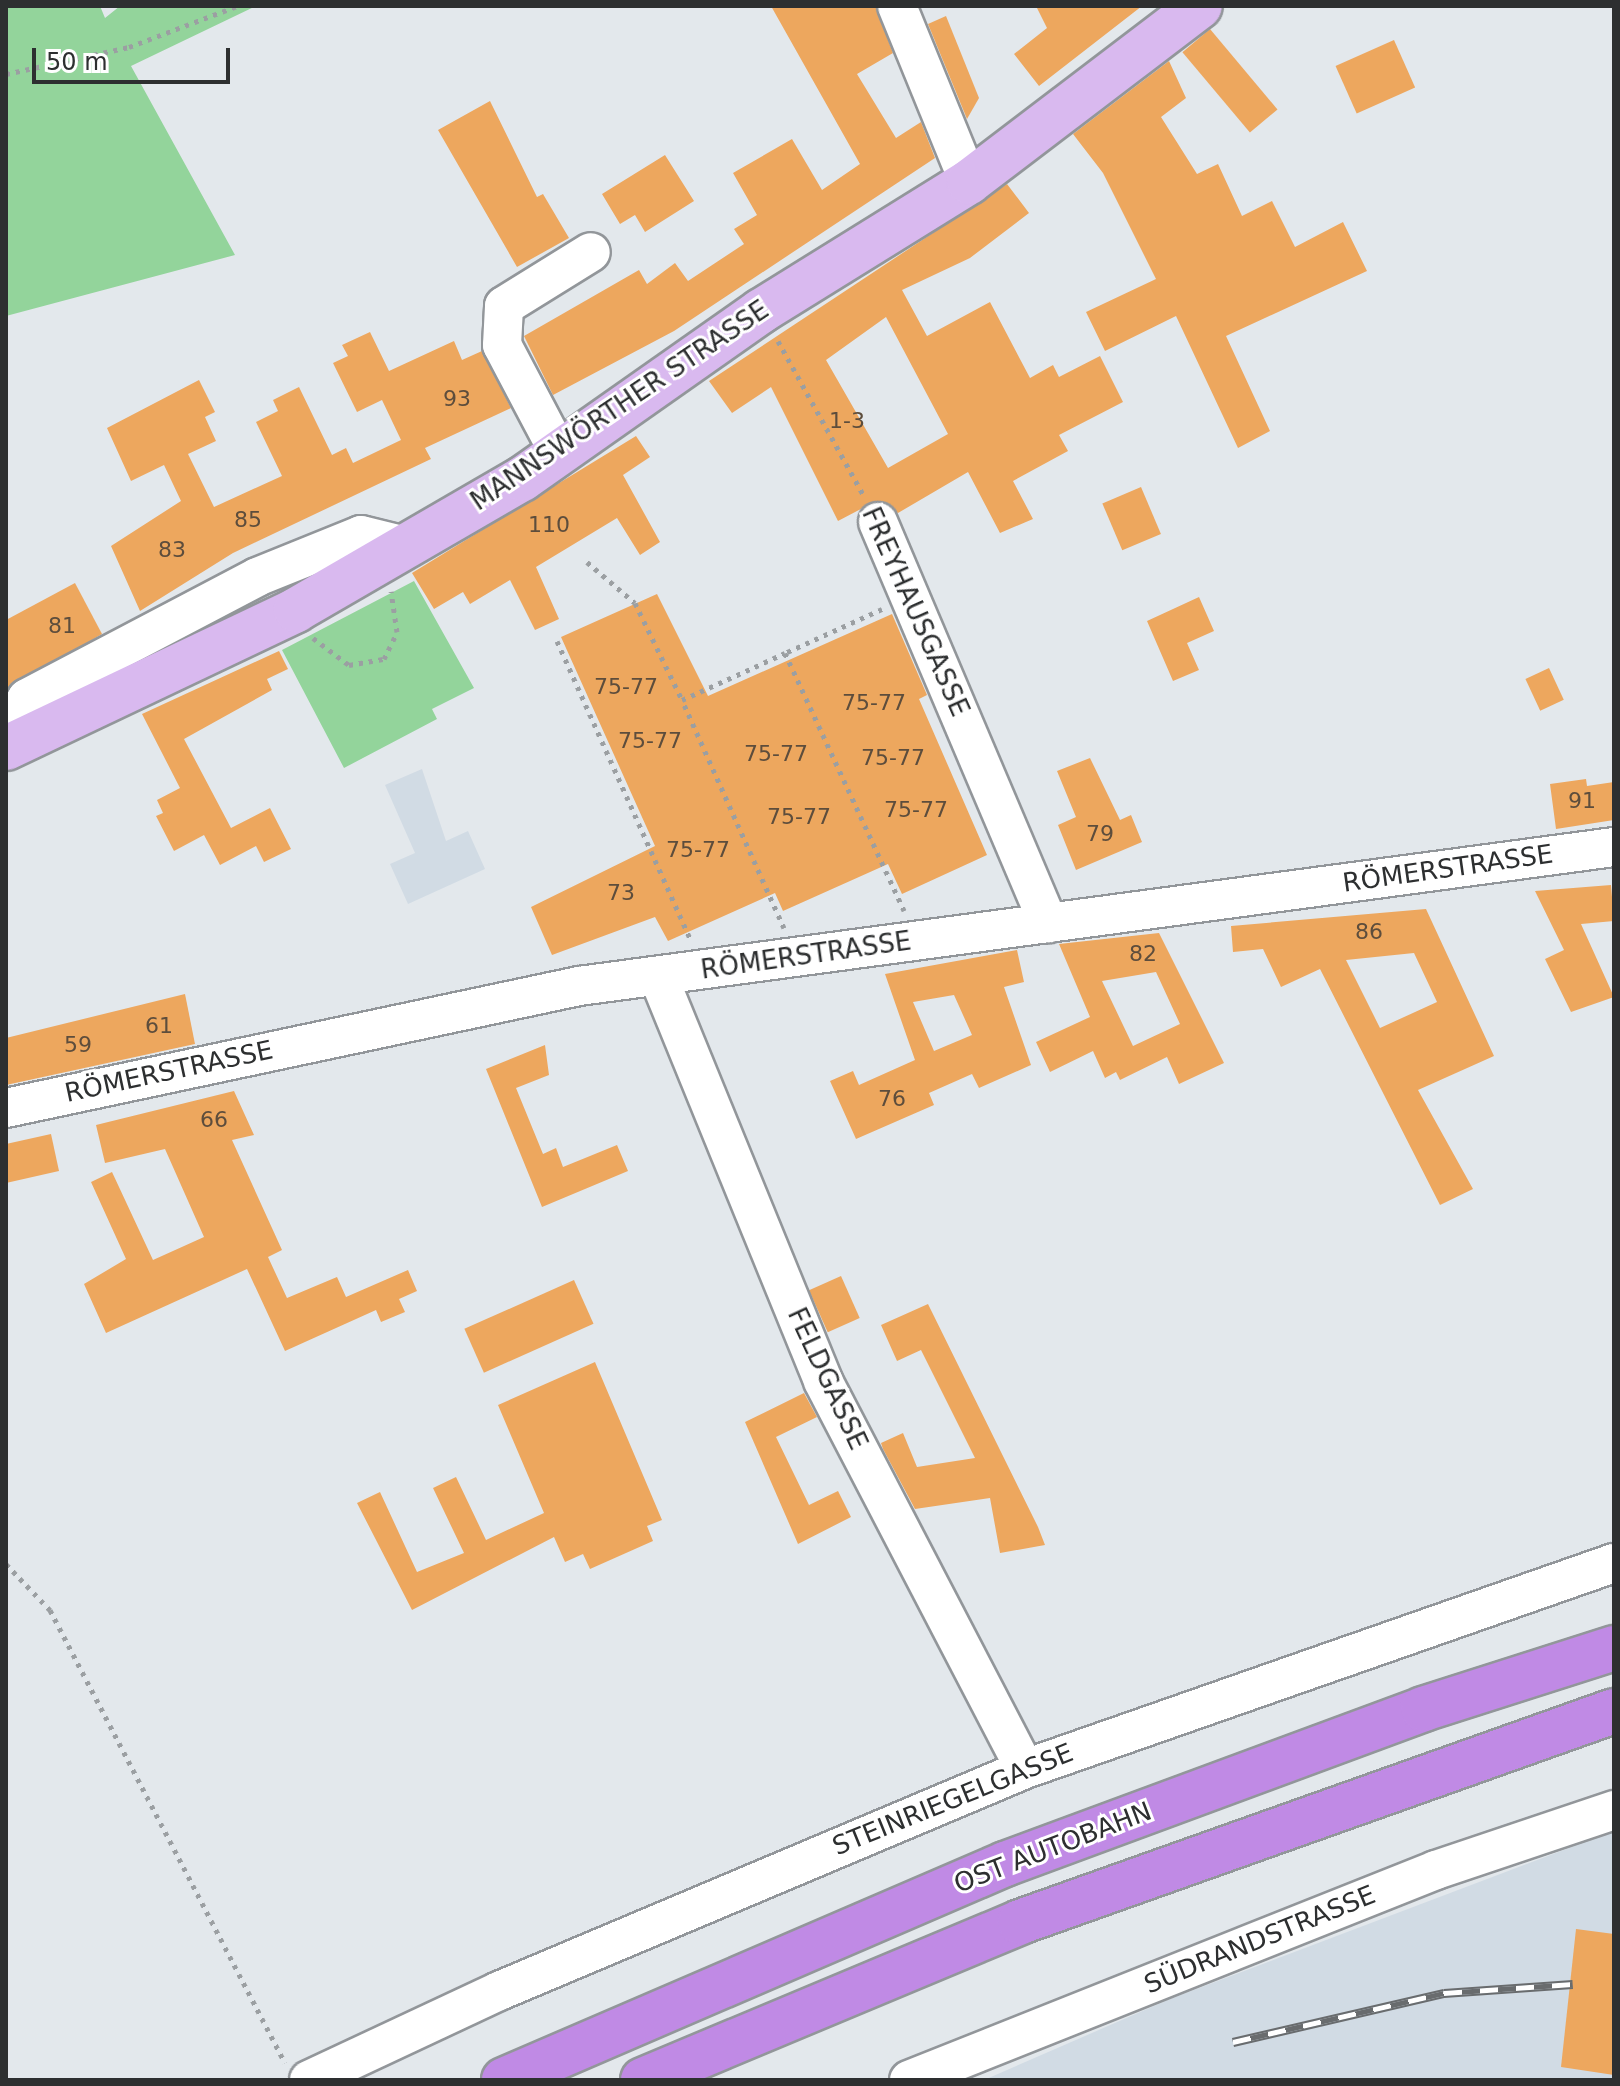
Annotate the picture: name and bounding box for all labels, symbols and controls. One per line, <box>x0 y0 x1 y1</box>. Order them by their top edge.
scale bar <box>36 32 234 82</box>
text: 50 m <box>46 48 108 76</box>
street label: MANNSWÖRTHER STRASSE <box>465 294 775 518</box>
house number: 93 <box>443 386 471 412</box>
house number: 1-3 <box>829 408 865 434</box>
street label: FREYHAUSGASSE <box>855 503 975 721</box>
house number: 85 <box>234 507 262 533</box>
house number: 110 <box>528 512 570 538</box>
house number: 83 <box>158 537 186 563</box>
house number: 81 <box>48 613 76 639</box>
house number: 75-77 <box>594 674 658 700</box>
house number: 75-77 <box>842 690 906 716</box>
house number: 75-77 <box>618 728 682 754</box>
house number: 75-77 <box>744 741 808 767</box>
house number: 75-77 <box>861 745 925 771</box>
house number: 91 <box>1568 788 1596 814</box>
house number: 75-77 <box>884 797 948 823</box>
house number: 75-77 <box>767 804 831 830</box>
house number: 79 <box>1086 821 1114 847</box>
house number: 75-77 <box>666 837 730 863</box>
street label: RÖMERSTRASSE <box>1341 839 1555 899</box>
house number: 73 <box>607 880 635 906</box>
house number: 86 <box>1355 919 1383 945</box>
street label: RÖMERSTRASSE <box>699 926 913 986</box>
house number: 82 <box>1129 941 1157 967</box>
house number: 61 <box>145 1013 173 1039</box>
house number: 59 <box>64 1032 92 1058</box>
street label: RÖMERSTRASSE <box>62 1035 276 1109</box>
house number: 76 <box>878 1086 906 1112</box>
house number: 66 <box>200 1107 228 1133</box>
street label: FELDGASSE <box>780 1303 874 1455</box>
street label: STEINRIEGELGASSE <box>828 1737 1078 1863</box>
street label: OST AUTOBAHN <box>950 1796 1156 1900</box>
street label: SÜDRANDSTRASSE <box>1140 1879 1380 2001</box>

